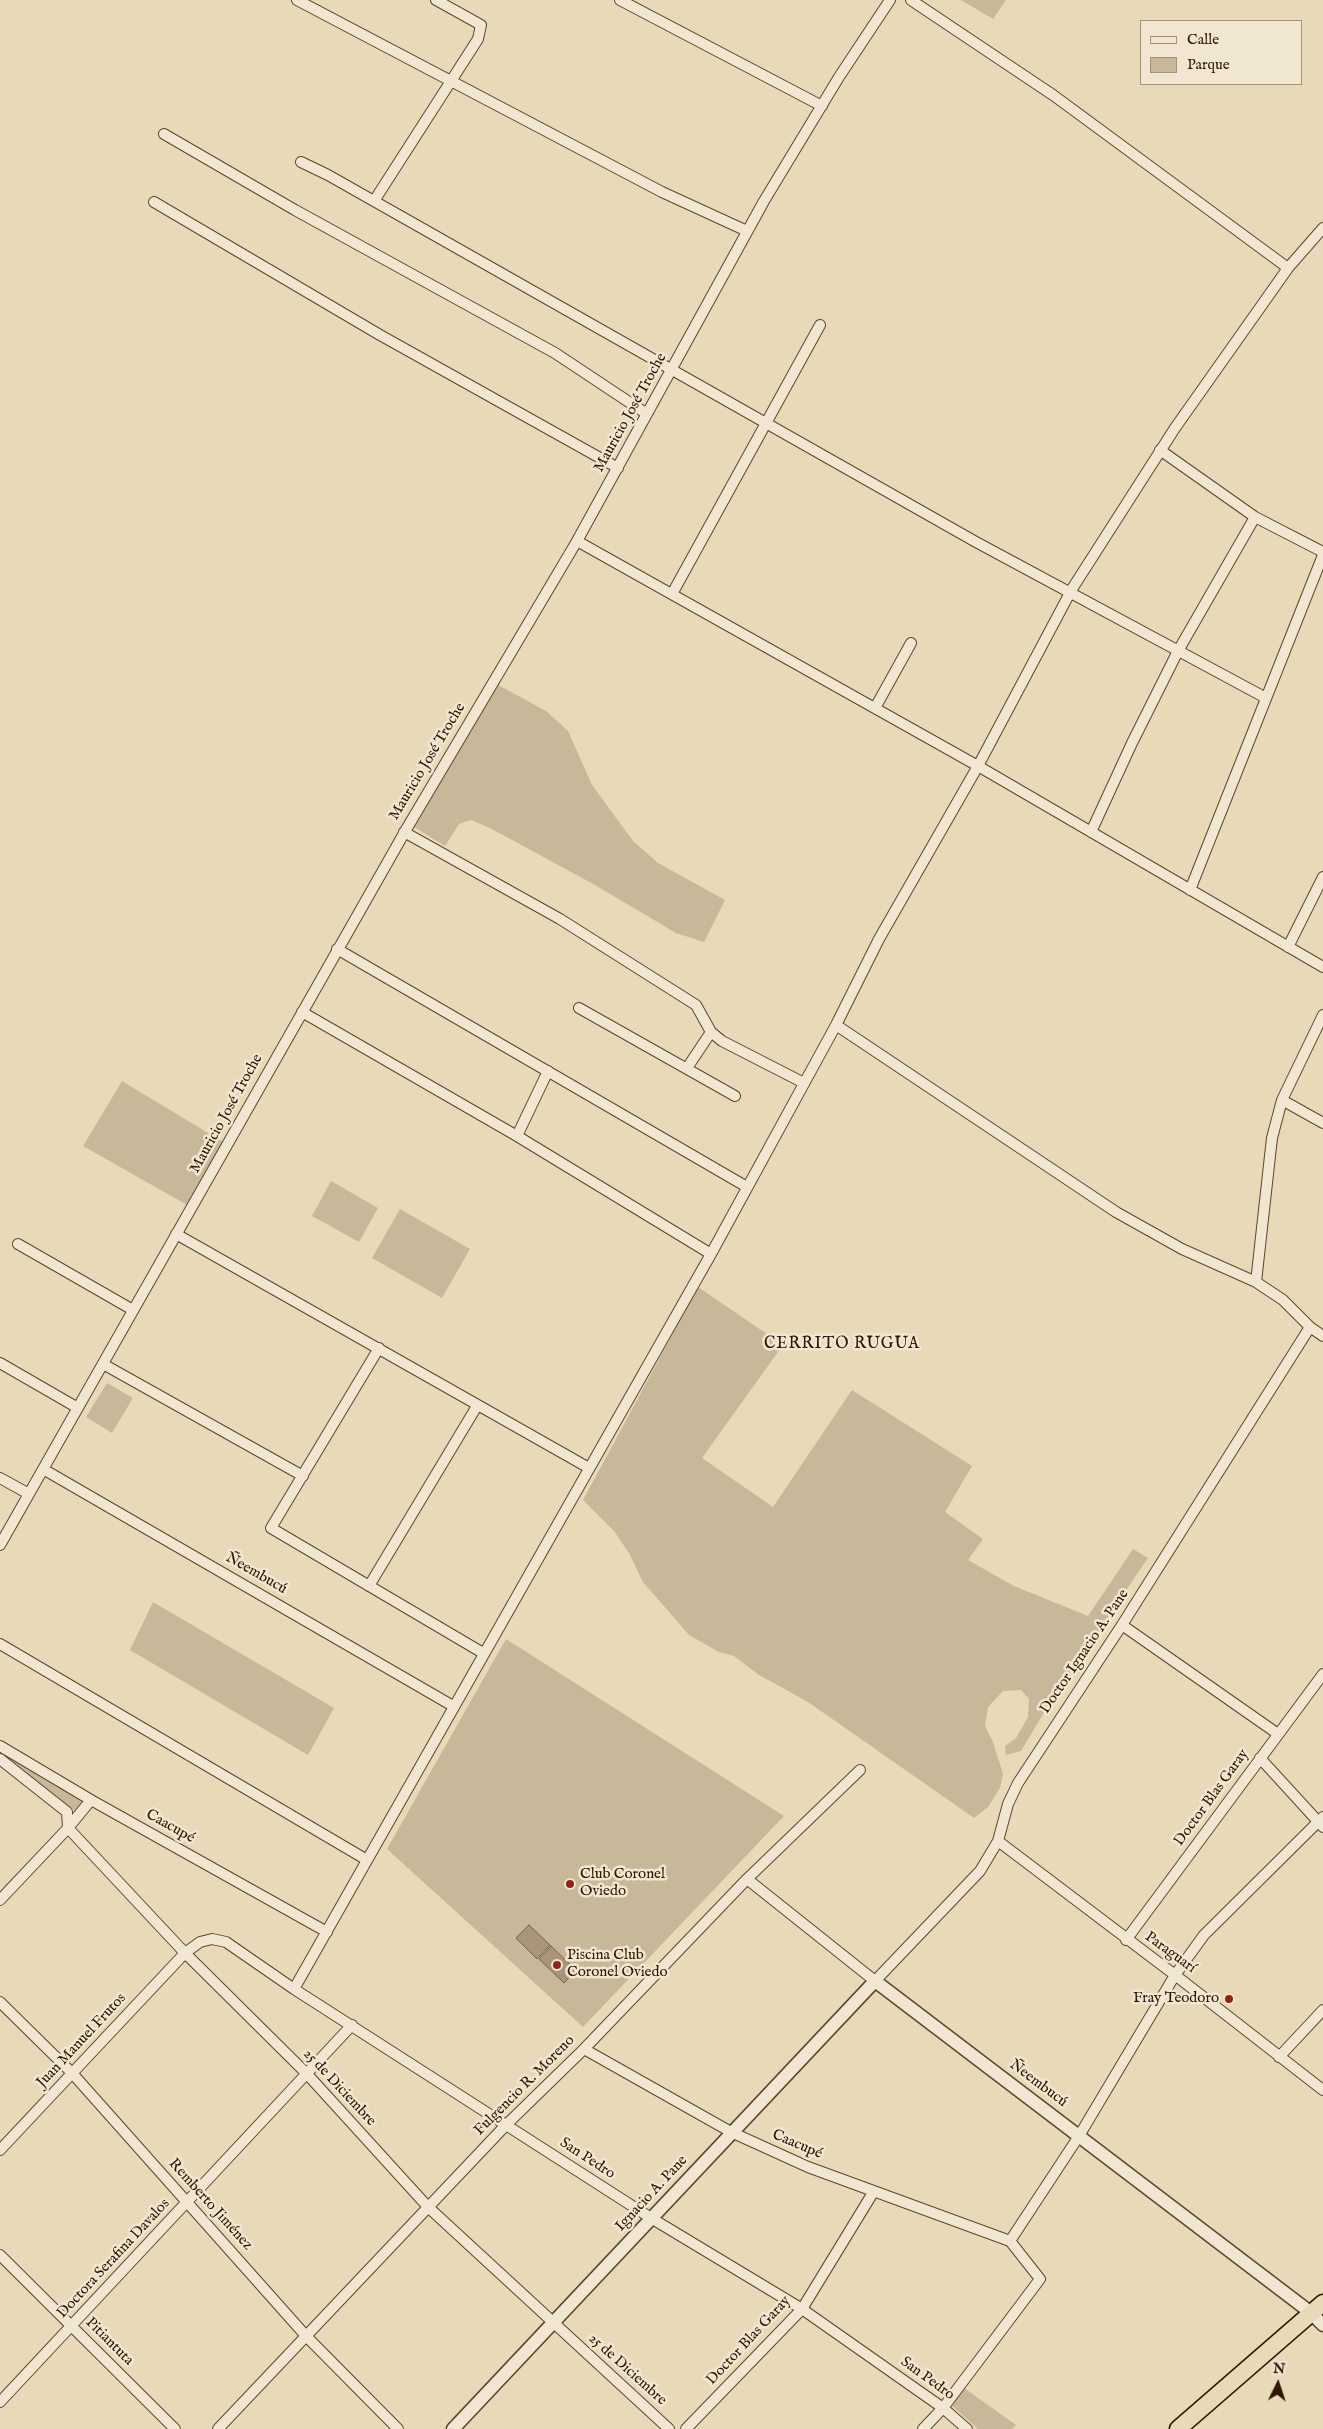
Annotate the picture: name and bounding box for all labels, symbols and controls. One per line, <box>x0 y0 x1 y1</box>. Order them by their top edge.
legend <box>1140 20 1303 85</box>
text: Calle <box>1187 30 1219 49</box>
text: Parque <box>1187 55 1230 74</box>
street label: Mauricio José Troche <box>591 350 671 476</box>
street label: Mauricio José Troche <box>386 700 470 824</box>
street label: Mauricio José Troche <box>187 1051 267 1177</box>
district label: CERRITO RUGUA <box>762 1335 922 1355</box>
street label: Ñeembucú <box>222 1549 290 1599</box>
street label: Doctor Ignacio A. Pane <box>1037 1586 1133 1718</box>
street label: Doctor Blas Garay <box>1171 1746 1253 1850</box>
street label: Caacupé <box>142 1806 198 1848</box>
place label: Club Coronel Oviedo <box>580 1866 665 1901</box>
marker: Club Coronel Oviedo <box>564 1878 576 1890</box>
street label: Paraguarí <box>1141 1928 1199 1978</box>
place label: Piscina Club Coronel Oviedo <box>567 1947 668 1982</box>
marker: Piscina Club Coronel Oviedo <box>551 1959 563 1971</box>
street label: Juan Manuel Frutos <box>34 1990 130 2092</box>
place label: Fray Teodoro <box>1133 1990 1219 2008</box>
marker: Fray Teodoro <box>1223 1993 1235 2005</box>
street label: Fulgencio R. Moreno <box>471 2032 579 2140</box>
street label: 25 de Diciembre <box>299 2046 379 2130</box>
street label: Ñeembucú <box>1005 2056 1071 2112</box>
street label: Caacupé <box>769 2126 825 2164</box>
street label: San Pedro <box>556 2134 618 2184</box>
street label: Ignacio A. Pane <box>612 2152 692 2236</box>
street label: Remberto Jiménez <box>164 2156 256 2254</box>
street label: Doctora Serafina Davalos <box>54 2196 174 2322</box>
street label: Doctor Blas Garay <box>703 2293 795 2389</box>
street label: Pitiantuta <box>81 2314 137 2370</box>
street label: 25 de Diciembre <box>584 2330 670 2410</box>
street label: San Pedro <box>896 2353 958 2405</box>
north arrow <box>1253 2359 1303 2409</box>
text: N <box>1272 2360 1286 2378</box>

